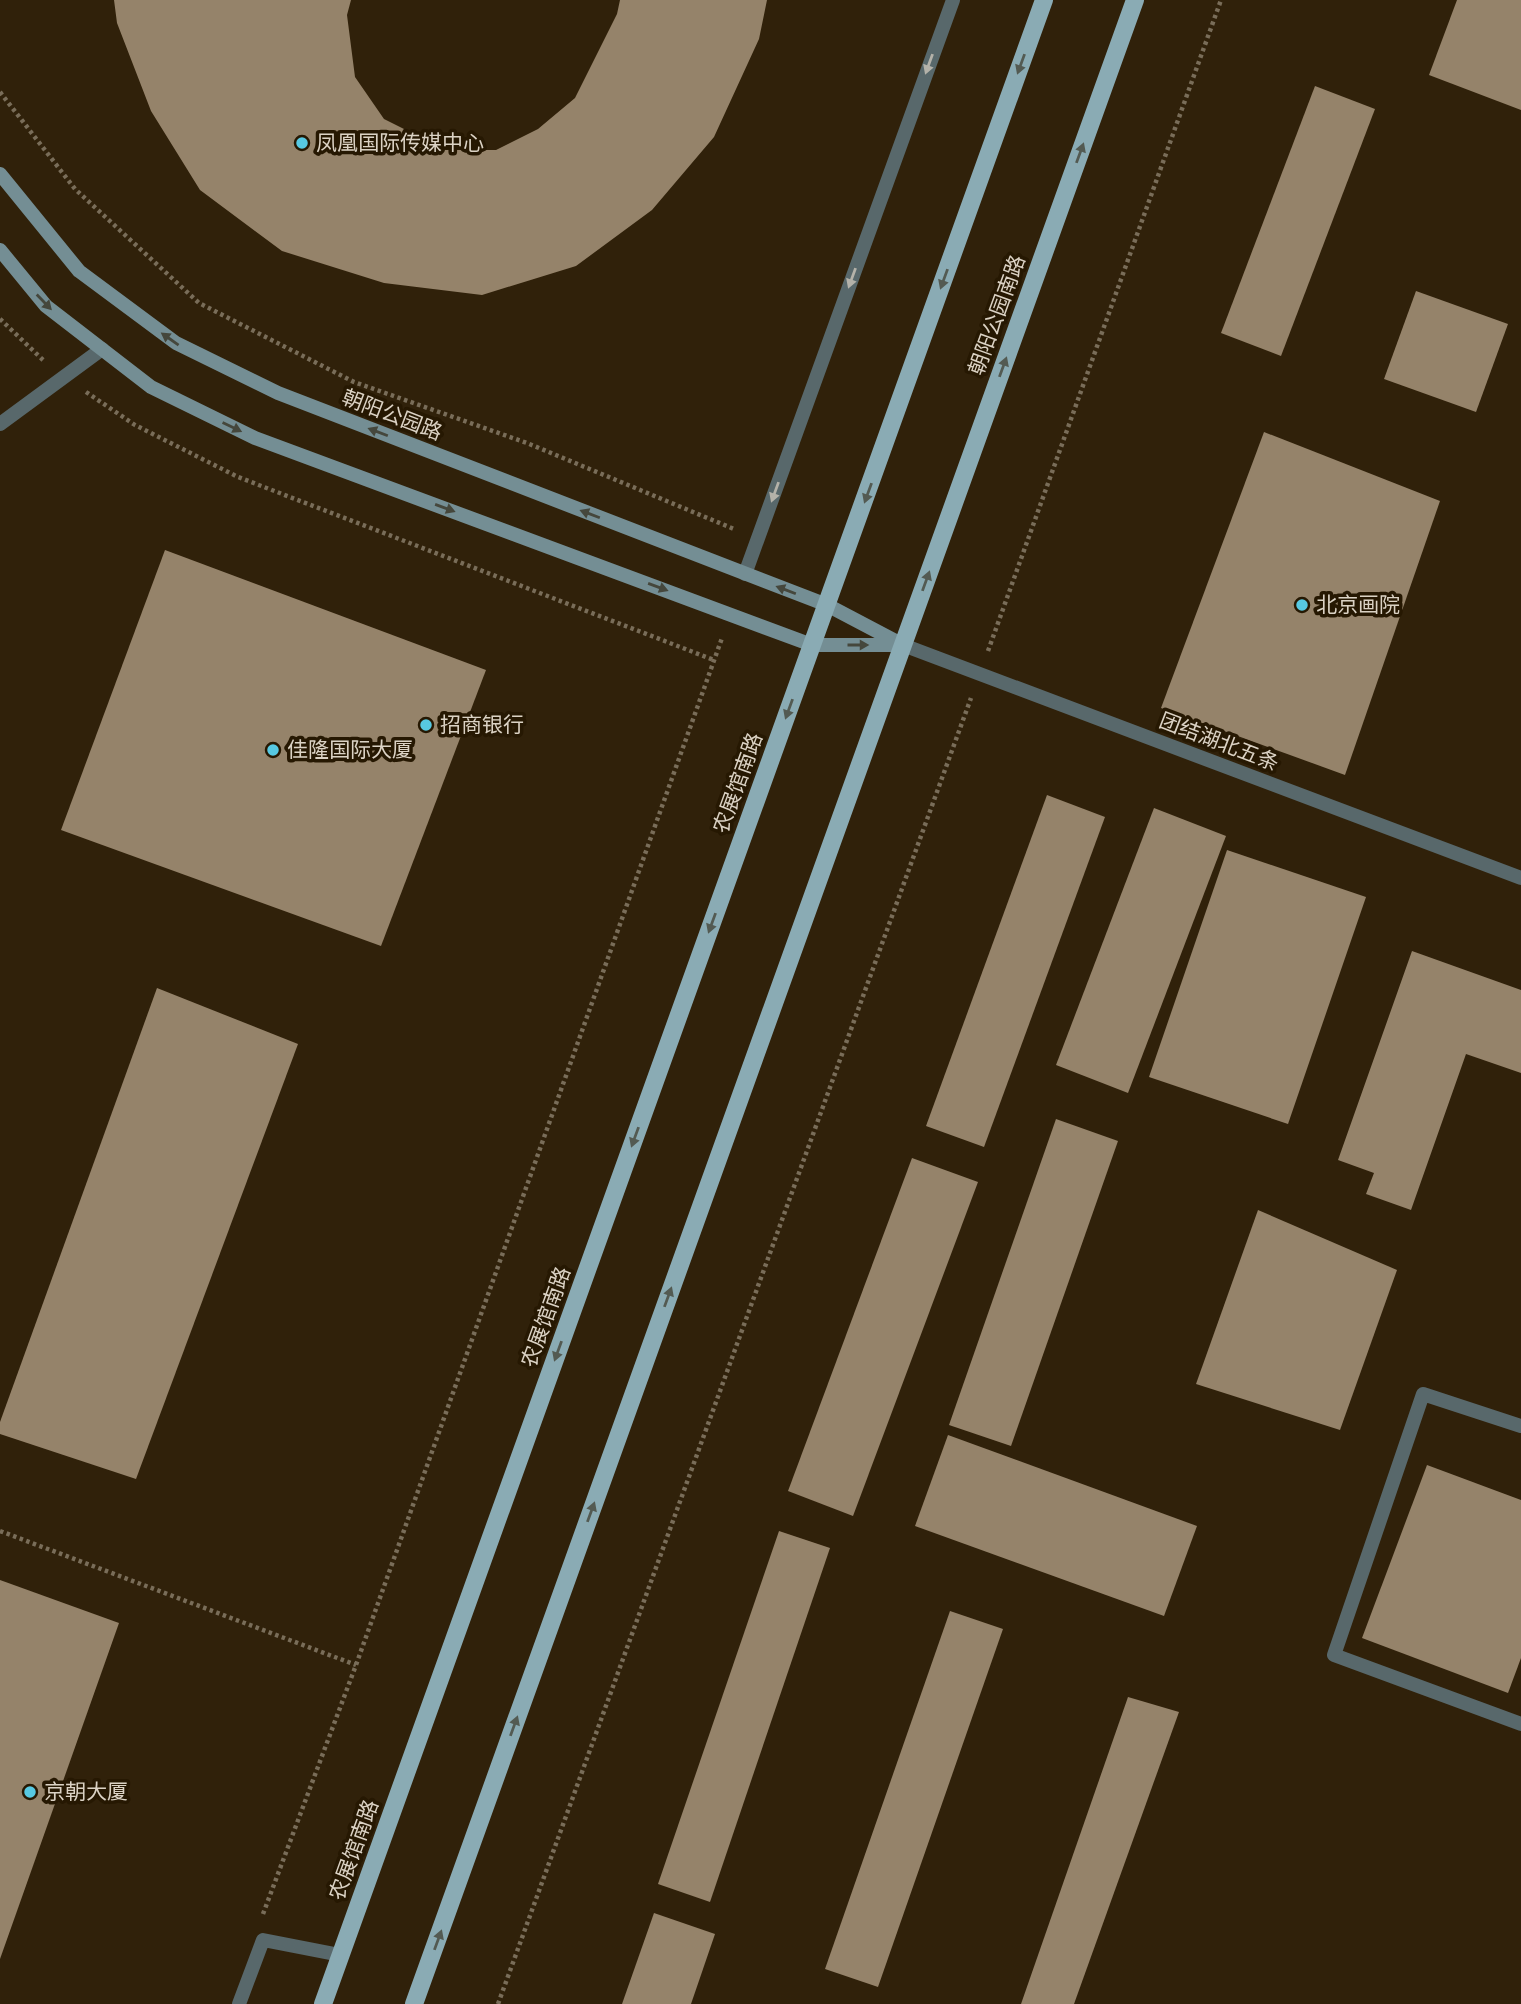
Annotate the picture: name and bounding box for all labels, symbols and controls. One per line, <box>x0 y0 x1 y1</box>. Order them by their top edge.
one-way arrow <box>924 54 935 75</box>
one-way arrow <box>1015 54 1026 75</box>
place label: 凤凰国际传媒中心 <box>316 131 484 155</box>
marker: 凤凰国际传媒中心 <box>294 135 310 151</box>
one-way arrow <box>1075 142 1086 163</box>
street label: 朝阳公园南路 <box>964 252 1030 378</box>
one-way arrow <box>846 268 857 289</box>
one-way arrow <box>938 268 949 289</box>
one-way arrow <box>36 293 52 310</box>
one-way arrow <box>161 332 180 345</box>
one-way arrow <box>998 356 1009 377</box>
street label: 朝阳公园路 <box>339 385 445 445</box>
one-way arrow <box>223 421 243 433</box>
one-way arrow <box>367 426 388 437</box>
one-way arrow <box>769 482 780 503</box>
one-way arrow <box>862 482 873 503</box>
one-way arrow <box>434 503 455 514</box>
one-way arrow <box>579 508 600 519</box>
one-way arrow <box>921 570 932 591</box>
one-way arrow <box>648 582 669 593</box>
one-way arrow <box>775 584 796 595</box>
place label: 北京画院 <box>1316 593 1400 617</box>
marker: 北京画院 <box>1294 597 1310 613</box>
one-way arrow <box>847 639 869 651</box>
one-way arrow <box>783 699 794 720</box>
street label: 团结湖北五条 <box>1156 708 1282 776</box>
place label: 招商银行 <box>440 713 524 737</box>
marker: 招商银行 <box>418 717 434 733</box>
street label: 农展馆南路 <box>709 730 767 836</box>
place label: 佳隆国际大厦 <box>287 738 413 762</box>
marker: 佳隆国际大厦 <box>265 742 281 758</box>
one-way arrow <box>706 913 717 934</box>
one-way arrow <box>629 1127 640 1148</box>
street label: 农展馆南路 <box>517 1264 575 1370</box>
one-way arrow <box>663 1287 674 1308</box>
one-way arrow <box>552 1341 563 1362</box>
one-way arrow <box>586 1501 597 1522</box>
one-way arrow <box>509 1715 520 1736</box>
place label: 京朝大厦 <box>44 1780 128 1804</box>
marker: 京朝大厦 <box>22 1784 38 1800</box>
street label: 农展馆南路 <box>325 1797 383 1903</box>
one-way arrow <box>432 1929 443 1950</box>

